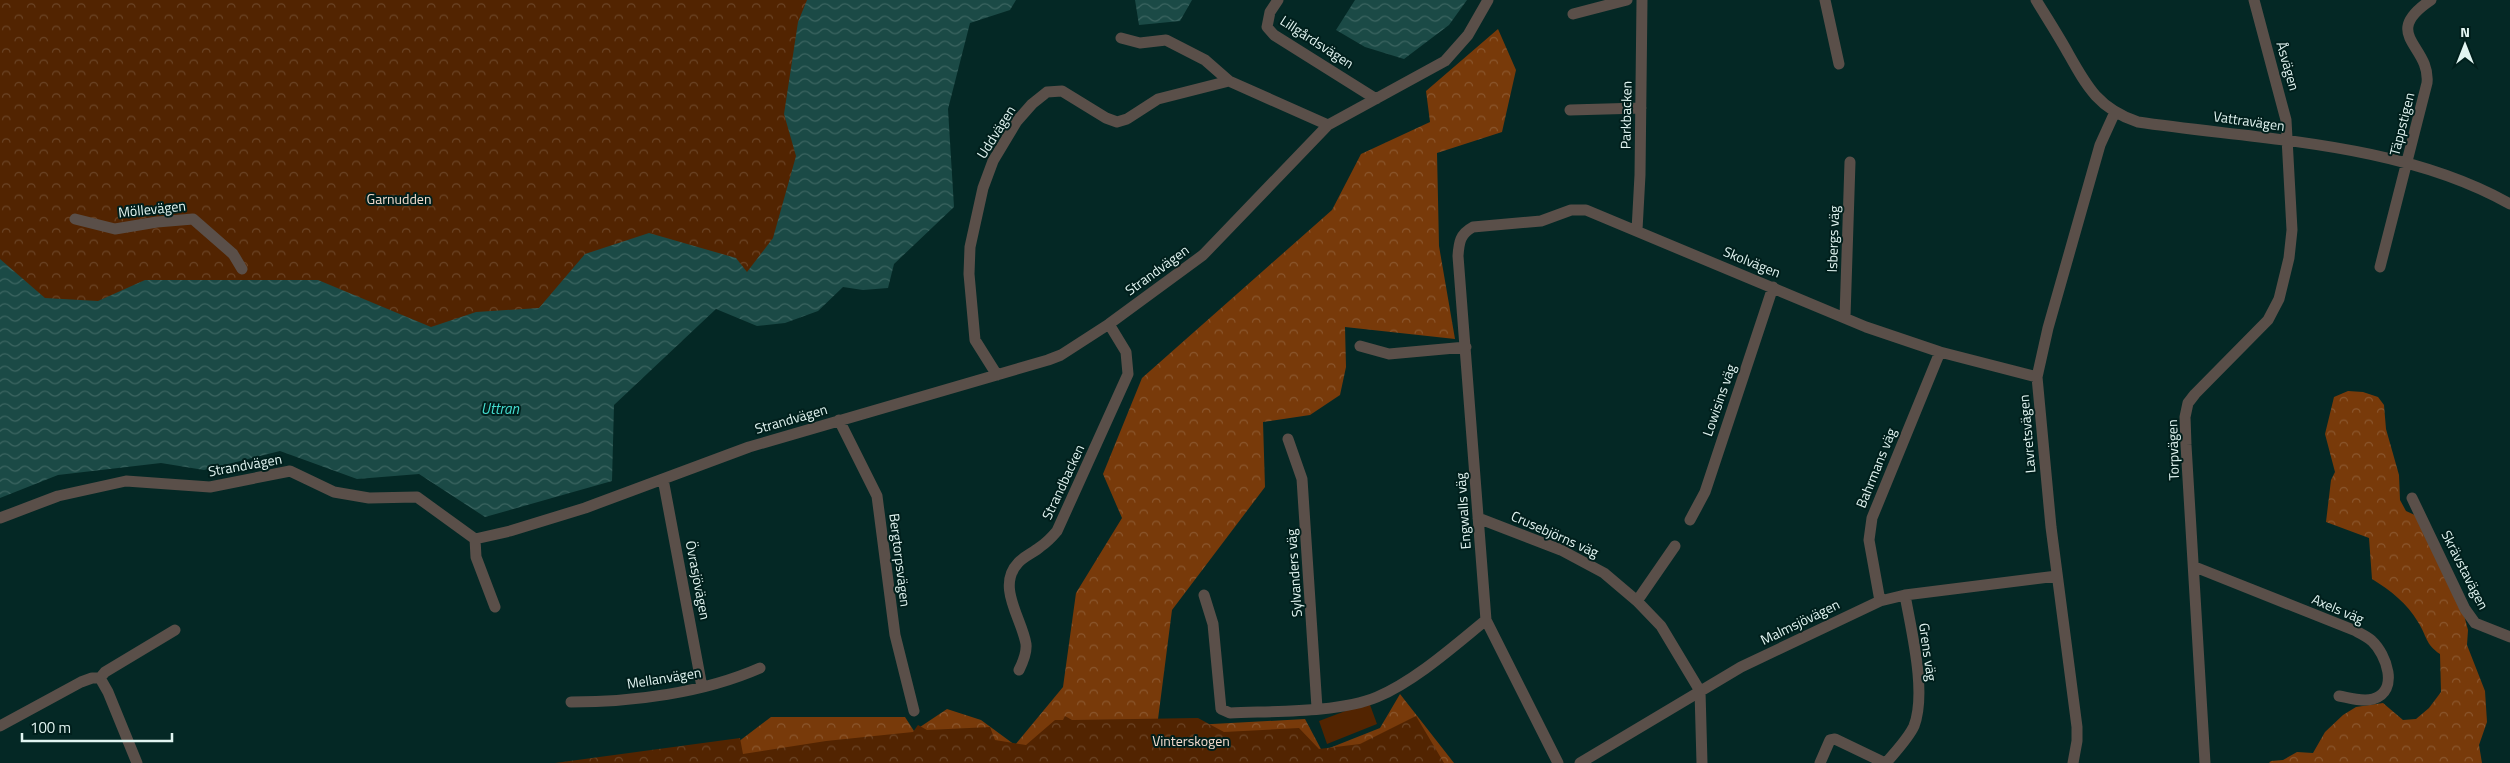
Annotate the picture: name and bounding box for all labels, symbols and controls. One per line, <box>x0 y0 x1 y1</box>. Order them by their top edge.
street label: Lillgårdsvägen <box>1276 10 1358 73</box>
north arrow <box>2440 20 2490 70</box>
text: N <box>2460 21 2470 42</box>
street label: Åsvägen <box>2271 39 2305 93</box>
street label: Parkbacken <box>1614 81 1637 149</box>
street label: Täppstigen <box>2384 90 2419 158</box>
street label: Uddvägen <box>971 101 1020 162</box>
street label: Vattravägen <box>2212 105 2286 136</box>
park label: Garnudden <box>367 188 431 209</box>
street label: Möllevägen <box>117 195 187 222</box>
street label: Isbergs väg <box>1821 205 1844 273</box>
street label: Strandvägen <box>1120 239 1193 300</box>
street label: Skolvägen <box>1720 241 1784 283</box>
street label: Lowisins väg <box>1696 361 1741 439</box>
street label: Lavretsvägen <box>2013 394 2040 474</box>
water label: Uttran <box>481 397 520 420</box>
street label: Strandvägen <box>752 398 830 439</box>
street label: Torpvägen <box>2161 419 2184 481</box>
street label: Bahrmans väg <box>1850 425 1901 511</box>
street label: Strandbacken <box>1036 441 1089 523</box>
street label: Strandvägen <box>206 448 283 481</box>
street label: Engwalls väg <box>1449 472 1476 550</box>
street label: Crusebjörns väg <box>1508 505 1602 562</box>
street label: Bergtorpsvägen <box>884 512 917 608</box>
street label: Skrävstavägen <box>2436 526 2494 613</box>
street label: Sylvanders väg <box>1280 528 1307 618</box>
street label: Övrasjövägen <box>681 539 716 621</box>
street label: Axels väg <box>2309 588 2368 629</box>
street label: Malmsjövägen <box>1757 593 1843 650</box>
street label: Grens väg <box>1914 622 1943 682</box>
street label: Mellanvägen <box>625 661 703 694</box>
scale bar <box>22 710 172 742</box>
text: 100 m <box>30 716 71 739</box>
park label: Vinterskogen <box>1152 730 1230 751</box>

